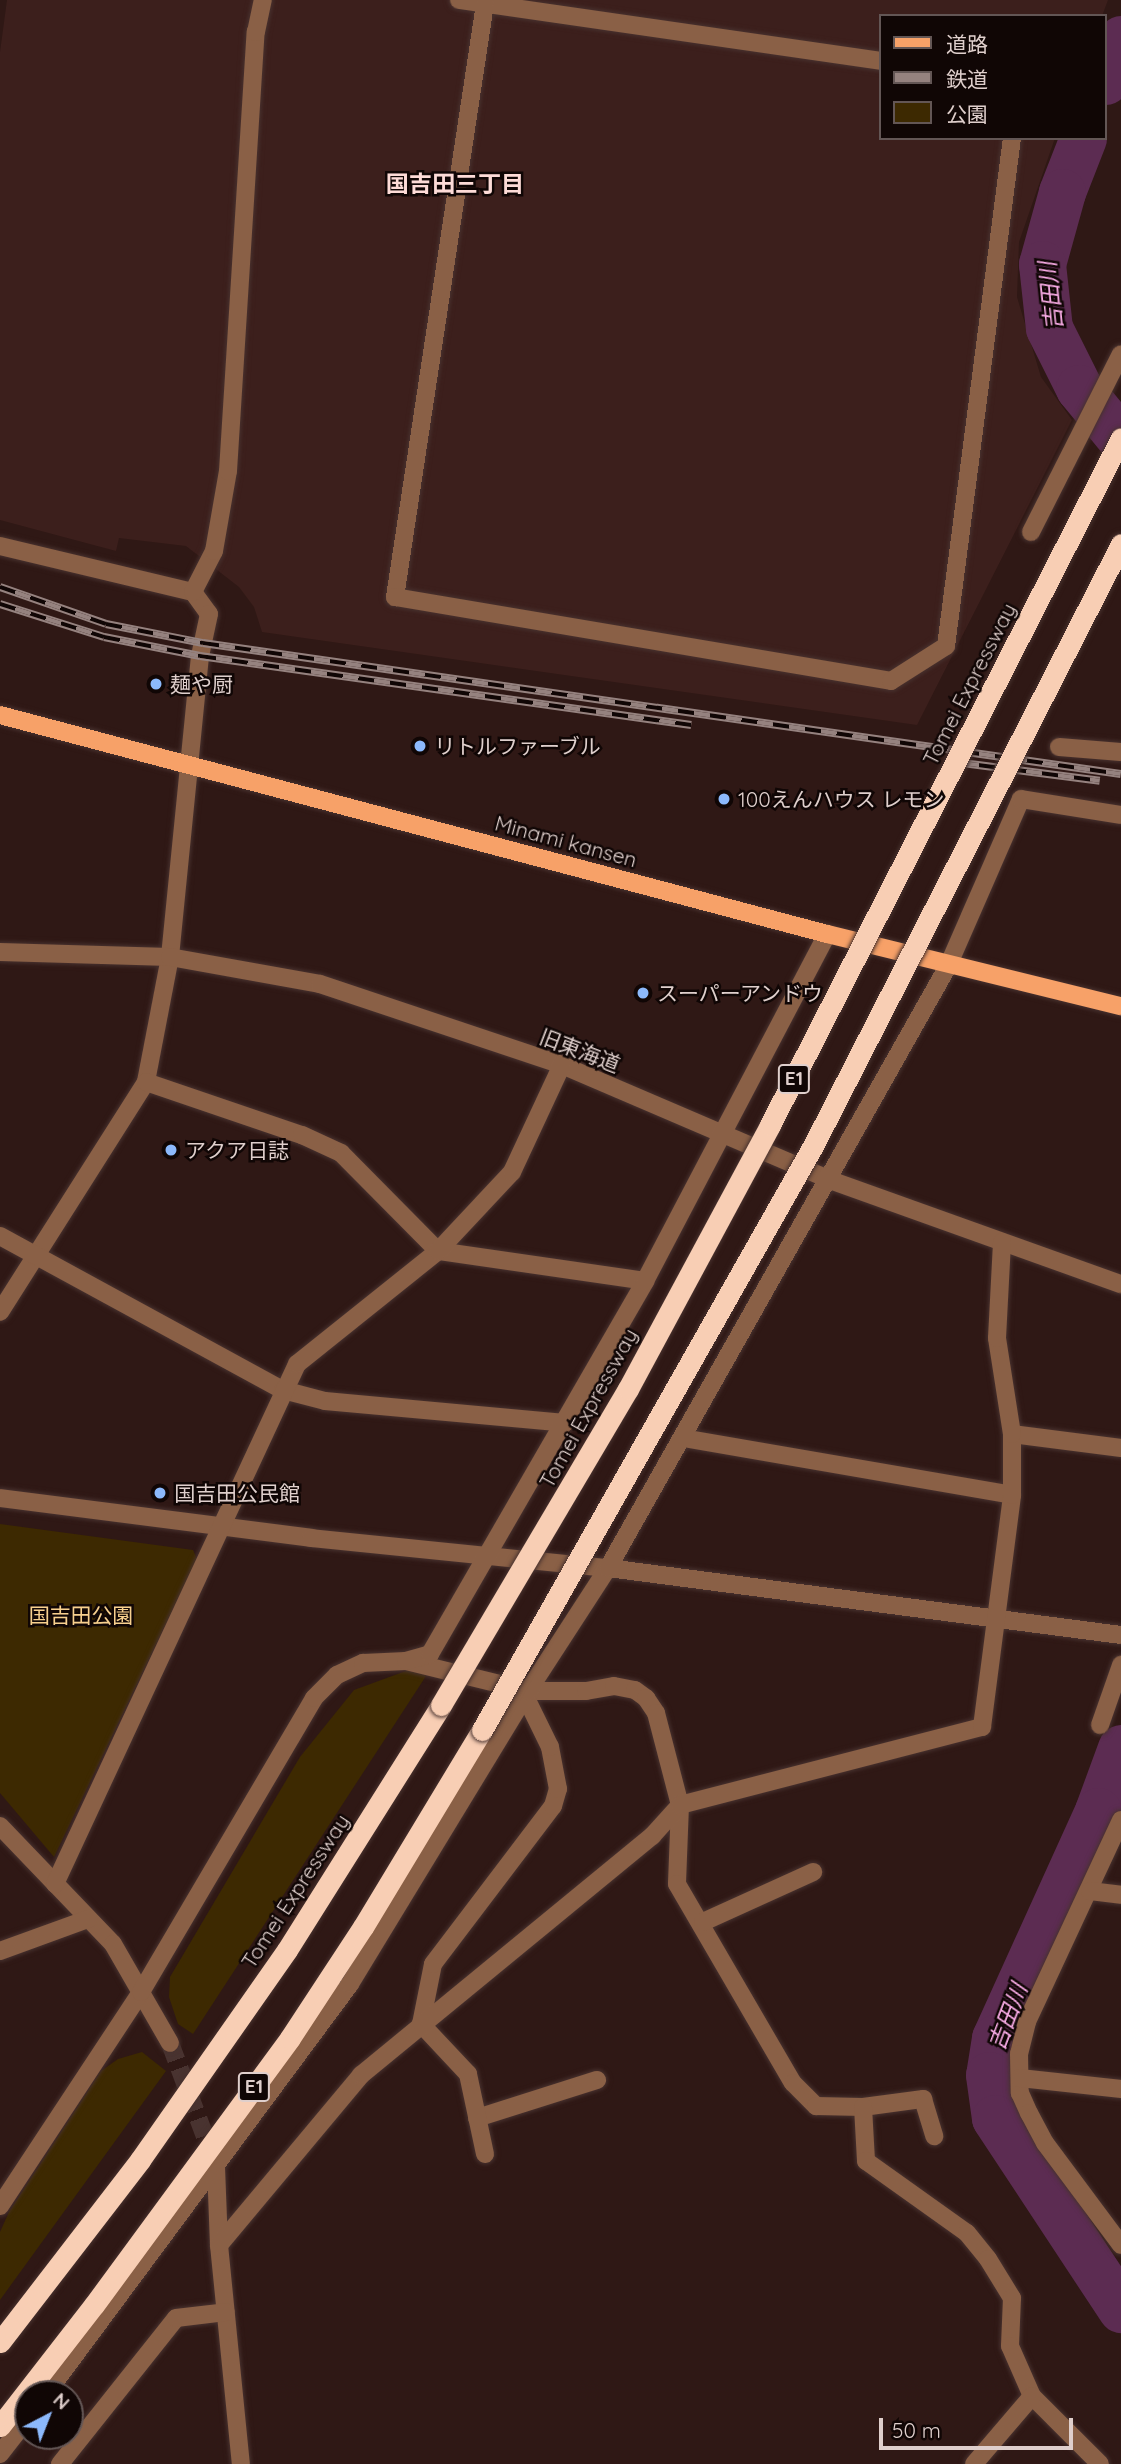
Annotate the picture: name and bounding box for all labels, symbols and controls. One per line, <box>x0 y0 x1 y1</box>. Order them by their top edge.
legend <box>880 14 1107 140</box>
text: 道路 <box>946 31 988 57</box>
text: 鉄道 <box>946 66 988 92</box>
text: 公園 <box>946 101 988 127</box>
district label: 国吉田三丁目 <box>386 170 524 198</box>
water label: 吉田川 <box>1034 260 1068 332</box>
street label: Tomei Expressway <box>917 599 1021 769</box>
place label: 麺や厨 <box>170 671 233 697</box>
marker: 麺や厨 <box>148 676 164 692</box>
place label: リトルファーブル <box>434 733 602 759</box>
marker: リトルファーブル <box>412 738 428 754</box>
place label: 100えんハウス レモン <box>738 786 944 812</box>
marker: 100えんハウス レモン <box>716 791 732 807</box>
street label: Minami kansen <box>492 810 640 872</box>
place label: スーパーアンドウ <box>657 980 825 1006</box>
marker: スーパーアンドウ <box>635 985 651 1001</box>
street label: 旧東海道 <box>536 1023 624 1077</box>
road number: E1 <box>776 1064 812 1094</box>
place label: アクア日誌 <box>185 1137 290 1163</box>
marker: アクア日誌 <box>163 1142 179 1158</box>
street label: Tomei Expressway <box>534 1324 642 1492</box>
place label: 国吉田公民館 <box>174 1480 300 1506</box>
marker: 国吉田公民館 <box>152 1485 168 1501</box>
park label: 国吉田公園 <box>29 1602 133 1628</box>
street label: Tomei Expressway <box>236 1809 354 1973</box>
water label: 吉田川 <box>983 1980 1033 2054</box>
road number: E1 <box>236 2072 272 2102</box>
north arrow <box>14 2380 84 2450</box>
text: N <box>48 2387 75 2414</box>
scale bar <box>883 2404 1077 2448</box>
text: 50 m <box>892 2417 941 2443</box>

